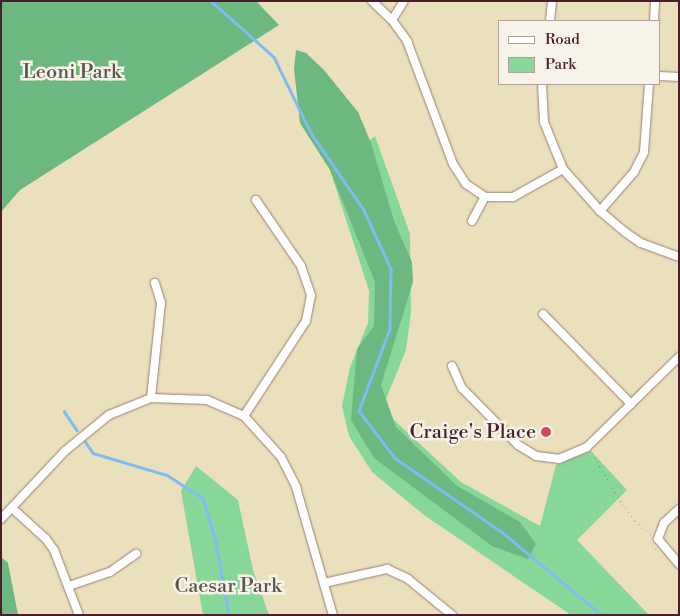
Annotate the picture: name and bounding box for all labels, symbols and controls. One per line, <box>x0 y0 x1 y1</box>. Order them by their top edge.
legend <box>498 20 660 85</box>
text: Road <box>545 30 580 49</box>
text: Park <box>545 55 576 74</box>
park label: Leoni Park <box>23 60 121 84</box>
place label: Craige's Place <box>409 420 536 444</box>
marker: Craige's Place <box>540 426 552 438</box>
park label: Caesar Park <box>174 574 282 598</box>

